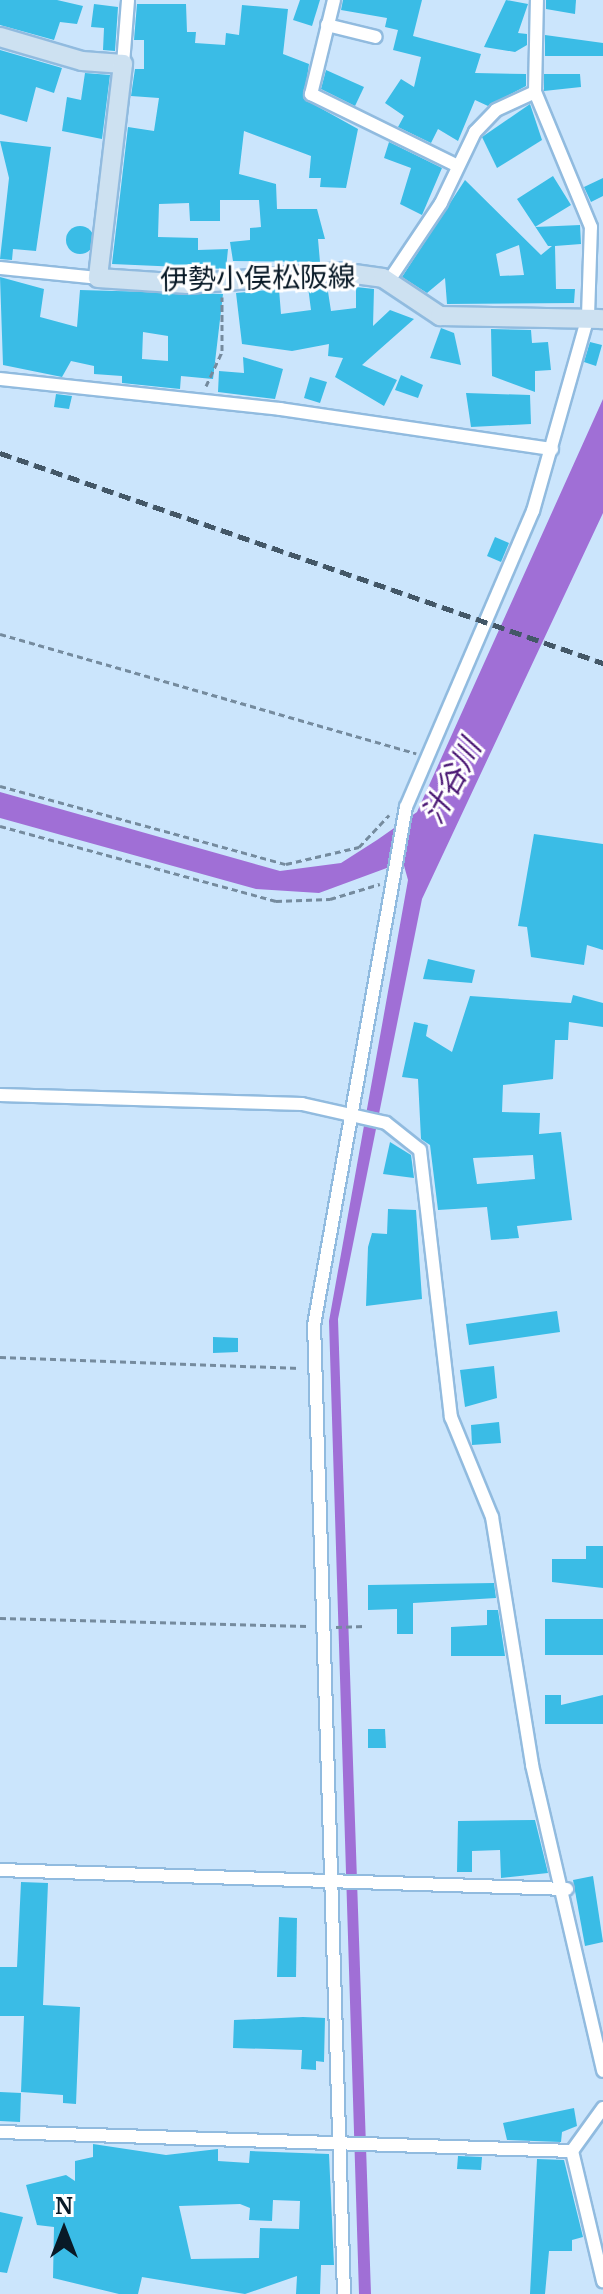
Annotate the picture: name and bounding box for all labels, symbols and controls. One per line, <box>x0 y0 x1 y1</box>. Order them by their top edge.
street label: 伊勢小俣松阪線 <box>160 259 356 297</box>
water label: 汁谷川 <box>414 733 488 829</box>
north arrow <box>24 2190 104 2270</box>
text: N <box>55 2192 73 2220</box>

